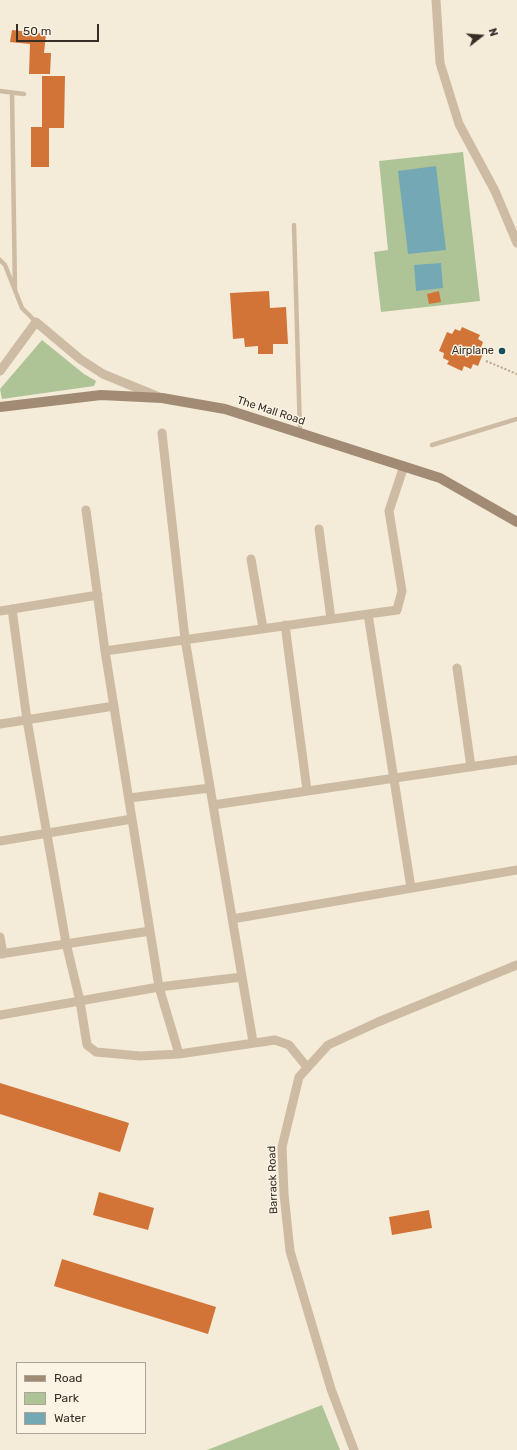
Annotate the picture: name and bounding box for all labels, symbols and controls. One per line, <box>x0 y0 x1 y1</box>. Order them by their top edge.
scale bar <box>18 16 101 42</box>
north arrow <box>461 16 501 56</box>
text: 50 m <box>23 24 51 38</box>
text: N <box>486 27 500 38</box>
place label: Airplane <box>452 344 494 358</box>
marker: Airplane <box>497 346 507 356</box>
street label: The Mall Road <box>235 394 307 428</box>
street label: Barrack Road <box>265 1146 281 1214</box>
legend <box>16 1362 146 1434</box>
text: Road <box>54 1371 82 1385</box>
text: Park <box>54 1391 79 1405</box>
text: Water <box>54 1411 86 1425</box>

